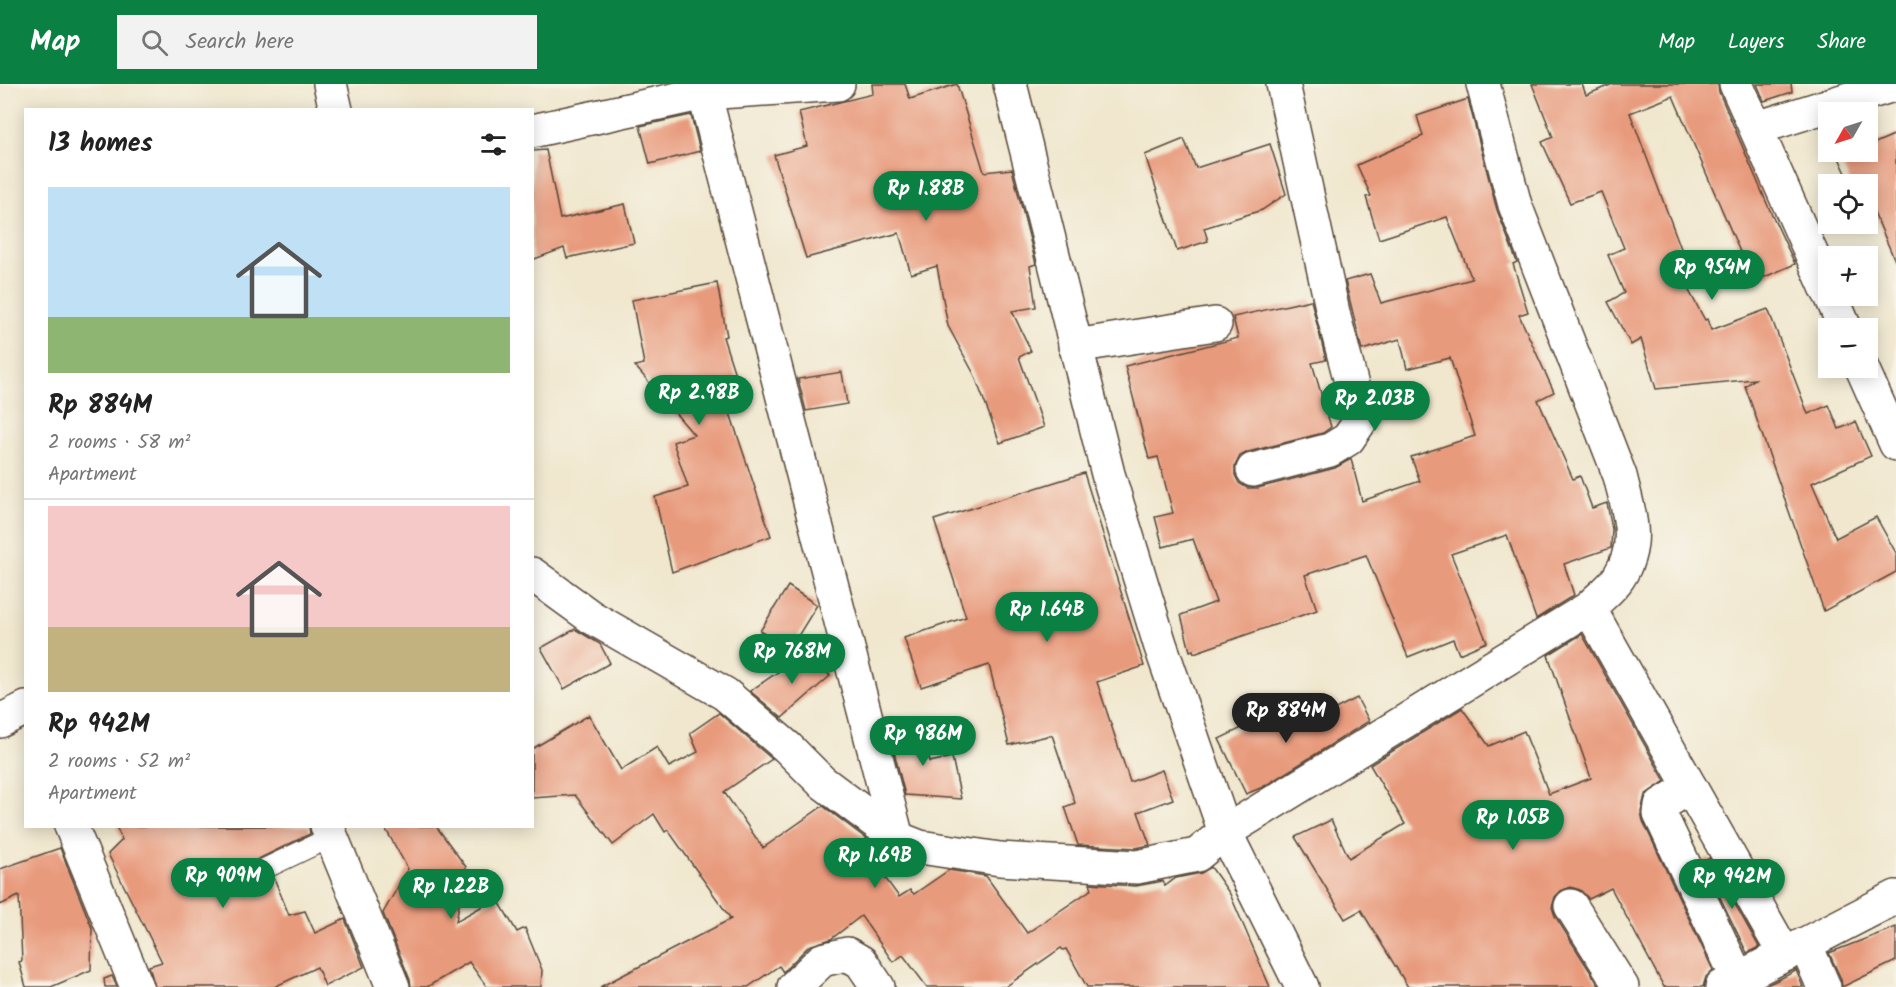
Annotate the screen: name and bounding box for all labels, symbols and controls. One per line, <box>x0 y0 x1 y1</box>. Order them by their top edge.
search box <box>117 15 537 69</box>
text: Map <box>30 20 81 65</box>
text: Search here <box>186 25 294 60</box>
icon: search <box>138 26 171 59</box>
text: Map <box>1658 26 1695 59</box>
text: Layers <box>1728 26 1784 59</box>
text: Share <box>1817 26 1866 59</box>
north arrow <box>1818 102 1878 162</box>
map controls <box>1818 102 1878 378</box>
text: 13 homes <box>48 123 153 165</box>
icon: filters <box>477 128 510 161</box>
pin: Rp 1.88B <box>864 171 988 222</box>
text: Rp 1.88B <box>887 174 965 206</box>
button: locate <box>1818 174 1878 234</box>
icon: home <box>225 226 333 334</box>
button: + <box>1818 246 1878 306</box>
pin: Rp 954M <box>1657 250 1767 301</box>
text: Rp 954M <box>1674 253 1750 285</box>
button: − <box>1818 318 1878 378</box>
pin: Rp 2.98B <box>637 375 761 426</box>
text: Rp 2.98B <box>658 378 740 410</box>
pin: Rp 2.03B <box>1313 381 1437 432</box>
text: Rp 2.03B <box>1335 384 1415 416</box>
text: Rp 884M <box>48 385 152 427</box>
text: 2 rooms · 58 m² <box>48 427 190 459</box>
text: Apartment <box>48 459 137 491</box>
icon: home <box>225 545 333 653</box>
pin: Rp 1.64B <box>985 592 1109 643</box>
text: Rp 1.64B <box>1009 595 1085 627</box>
pin: Rp 768M <box>737 634 847 685</box>
text: Rp 768M <box>753 637 831 669</box>
pin: Rp 884M <box>1231 693 1341 744</box>
text: Rp 884M <box>1246 696 1326 728</box>
text: Rp 942M <box>48 704 150 746</box>
pin: Rp 986M <box>868 716 978 767</box>
text: Rp 986M <box>884 719 962 751</box>
text: 2 rooms · 52 m² <box>48 746 190 778</box>
text: Apartment <box>48 778 137 810</box>
pin: Rp 1.05B <box>1451 800 1575 851</box>
text: Rp 1.05B <box>1476 803 1550 835</box>
pin: Rp 1.69B <box>813 838 937 889</box>
text: Rp 1.69B <box>838 841 912 873</box>
pin: Rp 909M <box>168 858 278 909</box>
pin: Rp 942M <box>1677 859 1787 910</box>
text: Rp 909M <box>185 861 261 893</box>
text: Rp 942M <box>1693 862 1771 894</box>
pin: Rp 1.22B <box>389 869 513 920</box>
text: Rp 1.22B <box>412 872 490 904</box>

